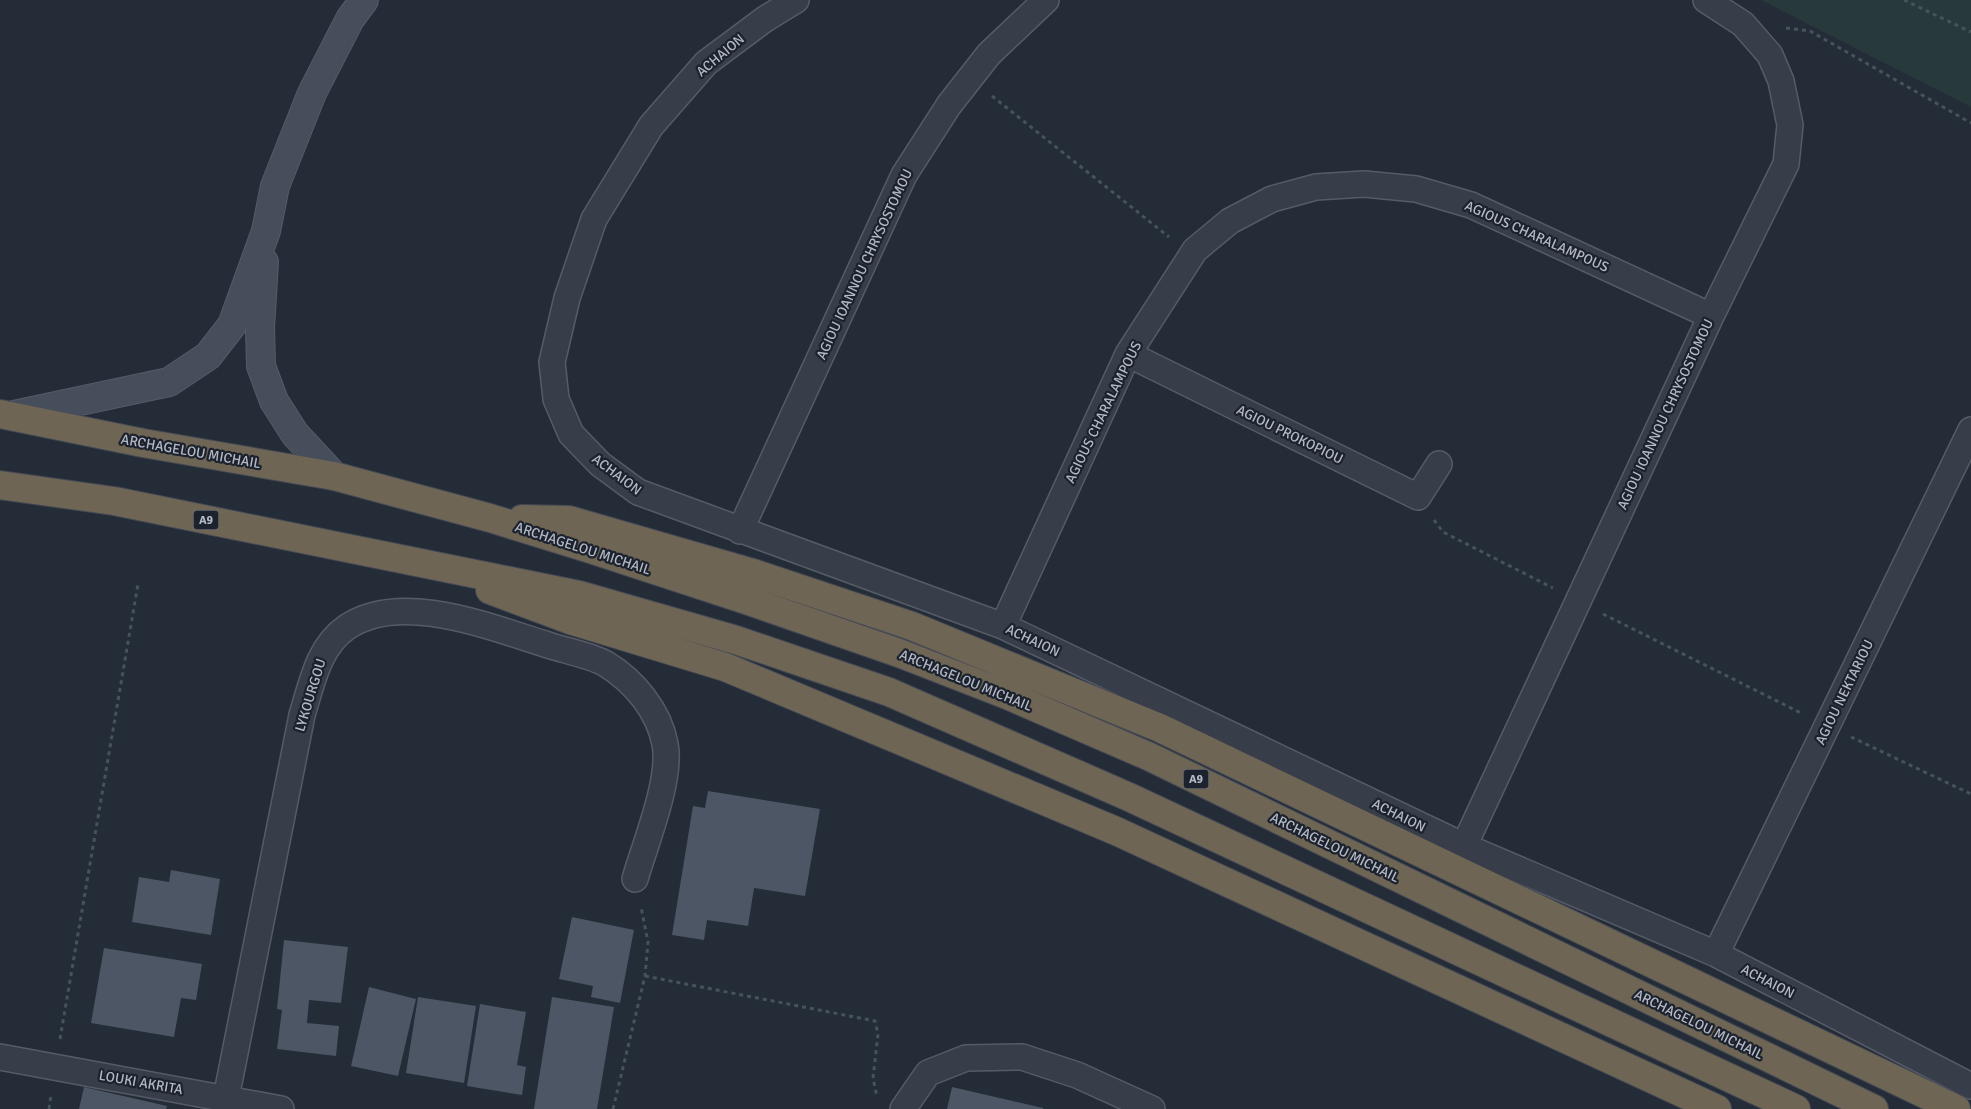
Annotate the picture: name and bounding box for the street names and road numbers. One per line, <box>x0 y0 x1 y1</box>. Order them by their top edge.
street label: ACHAION <box>693 30 748 80</box>
street label: AGIOU IOANNOU CHRYSOSTOMOU <box>813 166 916 362</box>
street label: AGIOUS CHARALAMPOUS <box>1462 197 1612 276</box>
street label: AGIOU IOANNOU CHRYSOSTOMOU <box>1614 316 1717 512</box>
street label: AGIOUS CHARALAMPOUS <box>1062 338 1145 486</box>
street label: AGIOU PROKOPIOU <box>1234 401 1346 468</box>
street label: ARCHAGELOU MICHAIL <box>120 431 262 472</box>
street label: ACHAION <box>589 450 645 499</box>
road number: A9 <box>194 510 218 530</box>
street label: ARCHAGELOU MICHAIL <box>513 518 653 578</box>
street label: ACHAION <box>1003 621 1063 660</box>
street label: AGIOU NEKTARIOU <box>1812 637 1877 747</box>
street label: ARCHAGELOU MICHAIL <box>897 646 1035 715</box>
street label: LYKOURGOU <box>291 657 330 734</box>
road number: A9 <box>1184 770 1208 789</box>
street label: ACHAION <box>1369 795 1428 836</box>
street label: ARCHAGELOU MICHAIL <box>1267 809 1402 886</box>
street label: ACHAION <box>1738 961 1797 1002</box>
street label: ARCHAGELOU MICHAIL <box>1631 986 1766 1063</box>
street label: LOUKI AKRITA <box>98 1067 185 1098</box>

